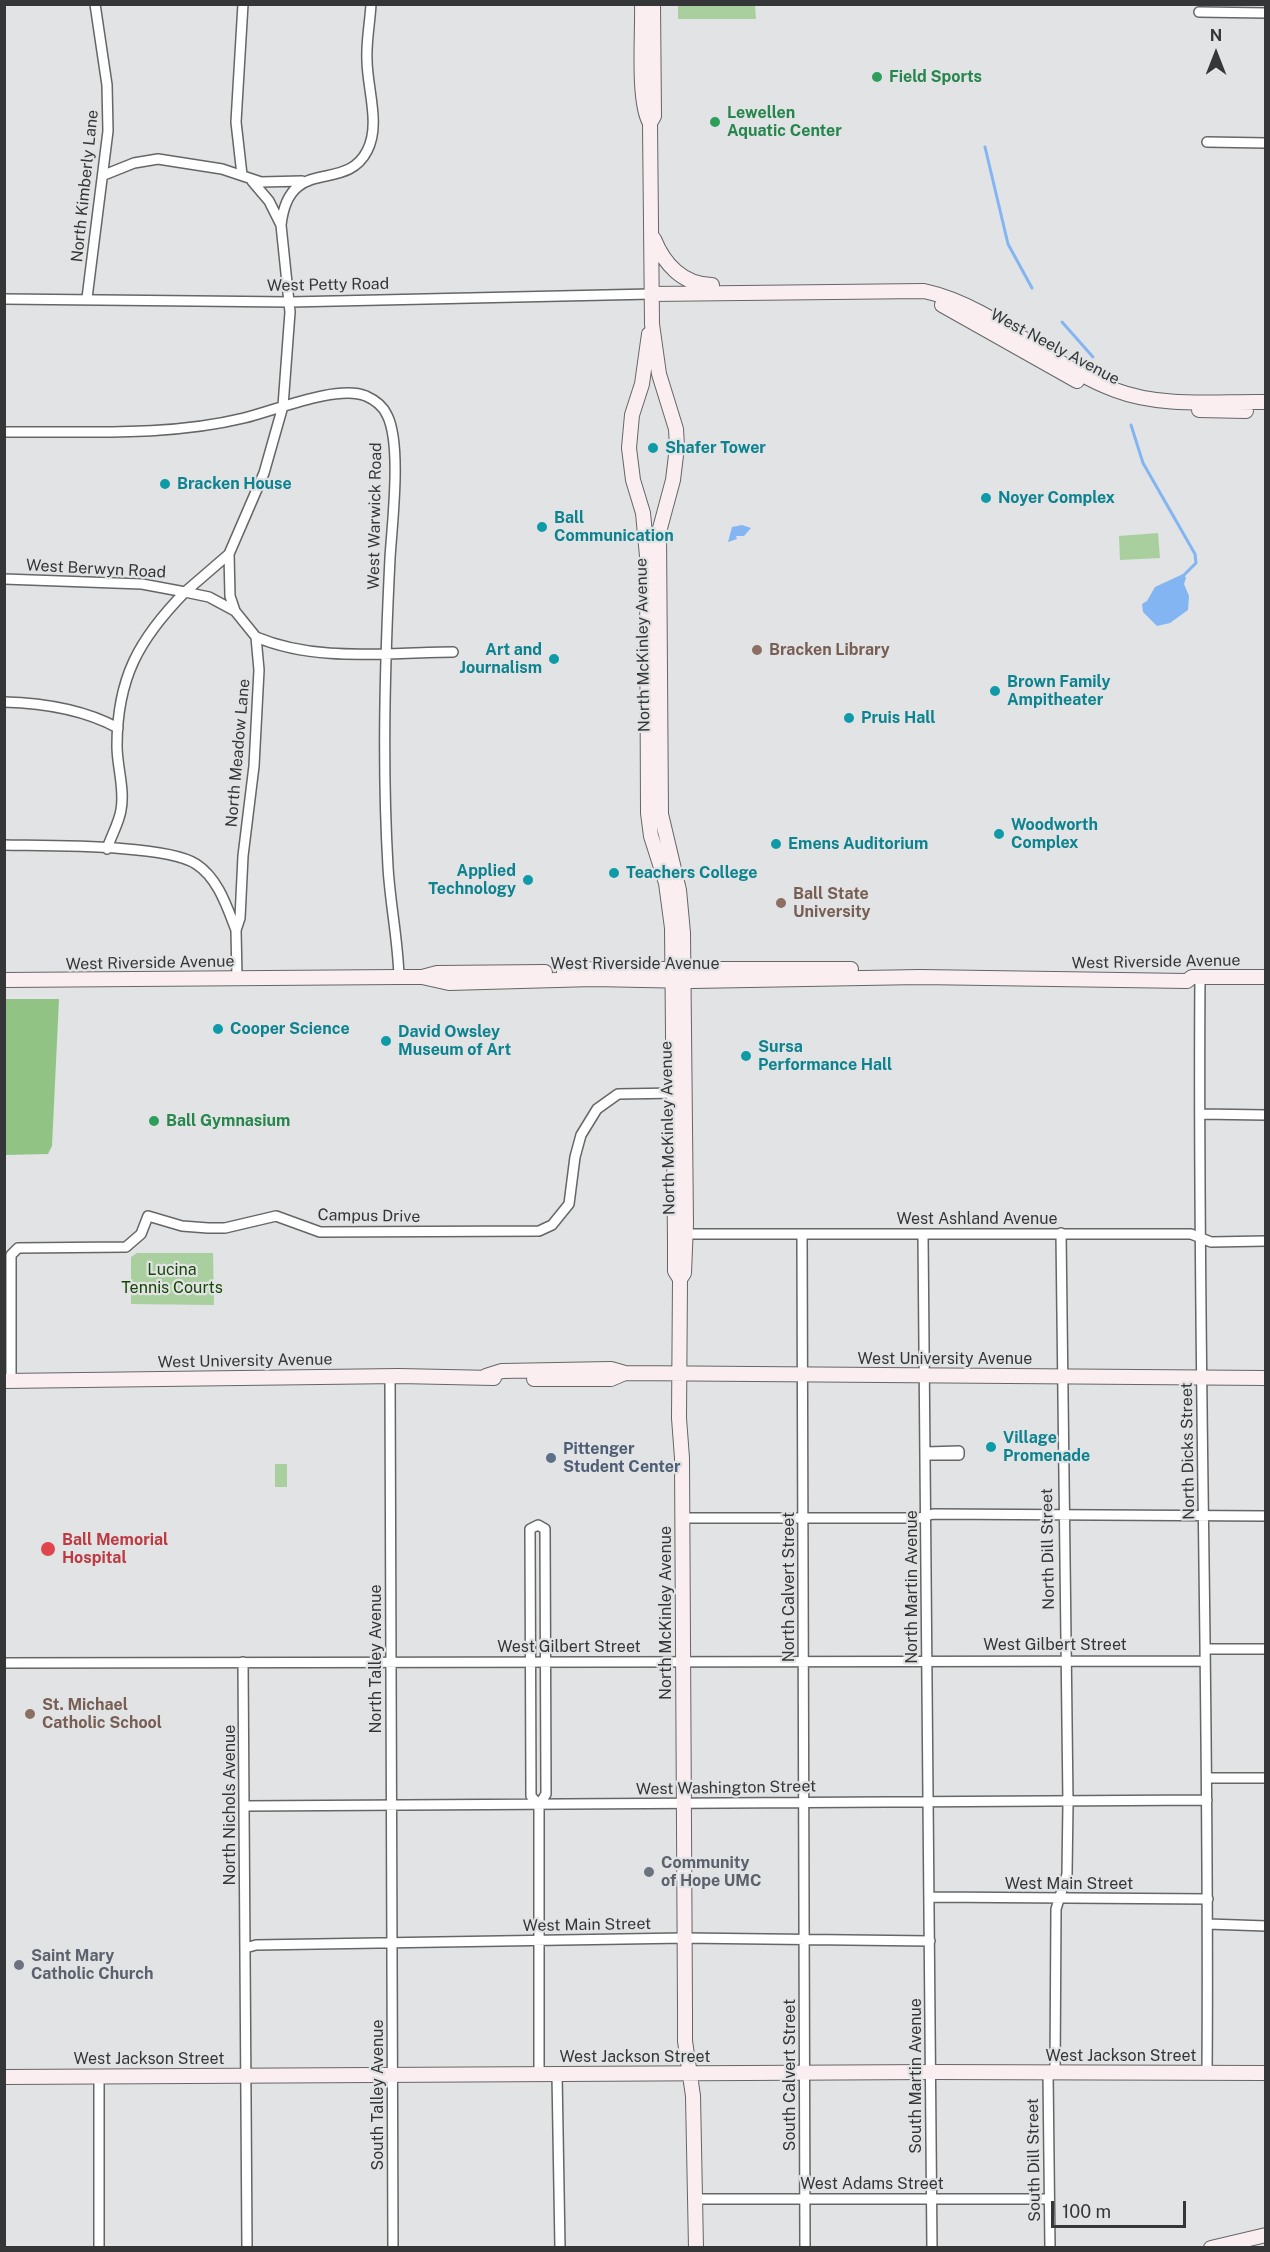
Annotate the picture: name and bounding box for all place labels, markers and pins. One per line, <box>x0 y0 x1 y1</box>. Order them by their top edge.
place label: Field Sports <box>889 67 982 87</box>
marker: Field Sports <box>870 70 884 84</box>
place label: Lewellen Aquatic Center <box>727 103 842 141</box>
marker: Lewellen Aquatic Center <box>708 115 722 129</box>
place label: Shafer Tower <box>665 438 766 458</box>
marker: Shafer Tower <box>646 441 660 455</box>
place label: Bracken House <box>177 474 292 494</box>
marker: Bracken House <box>158 477 172 491</box>
place label: Noyer Complex <box>998 488 1115 508</box>
marker: Noyer Complex <box>979 491 993 505</box>
place label: Ball Communication <box>554 508 674 546</box>
marker: Ball Communication <box>535 520 549 534</box>
place label: Art and Journalism <box>460 640 542 678</box>
place label: Bracken Library <box>769 640 890 660</box>
marker: Bracken Library <box>750 643 764 657</box>
marker: Art and Journalism <box>547 652 561 666</box>
place label: Brown Family Ampitheater <box>1007 672 1110 710</box>
marker: Brown Family Ampitheater <box>988 684 1002 698</box>
place label: Pruis Hall <box>861 708 936 728</box>
marker: Pruis Hall <box>842 711 856 725</box>
place label: Woodworth Complex <box>1011 815 1098 853</box>
marker: Woodworth Complex <box>992 827 1006 841</box>
place label: Emens Auditorium <box>788 834 928 854</box>
marker: Emens Auditorium <box>769 837 783 851</box>
place label: Applied Technology <box>428 861 516 899</box>
place label: Teachers College <box>626 863 758 883</box>
marker: Teachers College <box>607 866 621 880</box>
marker: Applied Technology <box>521 873 535 887</box>
place label: Ball State University <box>793 884 871 922</box>
marker: Ball State University <box>774 896 788 910</box>
place label: Cooper Science <box>230 1019 350 1039</box>
marker: Cooper Science <box>211 1022 225 1036</box>
place label: David Owsley Museum of Art <box>398 1022 511 1060</box>
marker: David Owsley Museum of Art <box>379 1034 393 1048</box>
place label: Sursa Performance Hall <box>758 1037 892 1075</box>
marker: Sursa Performance Hall <box>739 1049 753 1063</box>
place label: Ball Gymnasium <box>166 1111 290 1131</box>
marker: Ball Gymnasium <box>147 1114 161 1128</box>
place label: Village Promenade <box>1003 1428 1090 1466</box>
place label: Pittenger Student Center <box>563 1439 681 1477</box>
marker: Village Promenade <box>984 1440 998 1454</box>
marker: Pittenger Student Center <box>544 1451 558 1465</box>
place label: Ball Memorial Hospital <box>62 1530 168 1568</box>
marker: Ball Memorial Hospital <box>39 1540 57 1558</box>
place label: St. Michael Catholic School <box>42 1695 162 1733</box>
marker: St. Michael Catholic School <box>23 1707 37 1721</box>
place label: Community of Hope UMC <box>661 1853 762 1891</box>
marker: Community of Hope UMC <box>642 1865 656 1879</box>
place label: Saint Mary Catholic Church <box>31 1946 154 1984</box>
marker: Saint Mary Catholic Church <box>12 1958 26 1972</box>

